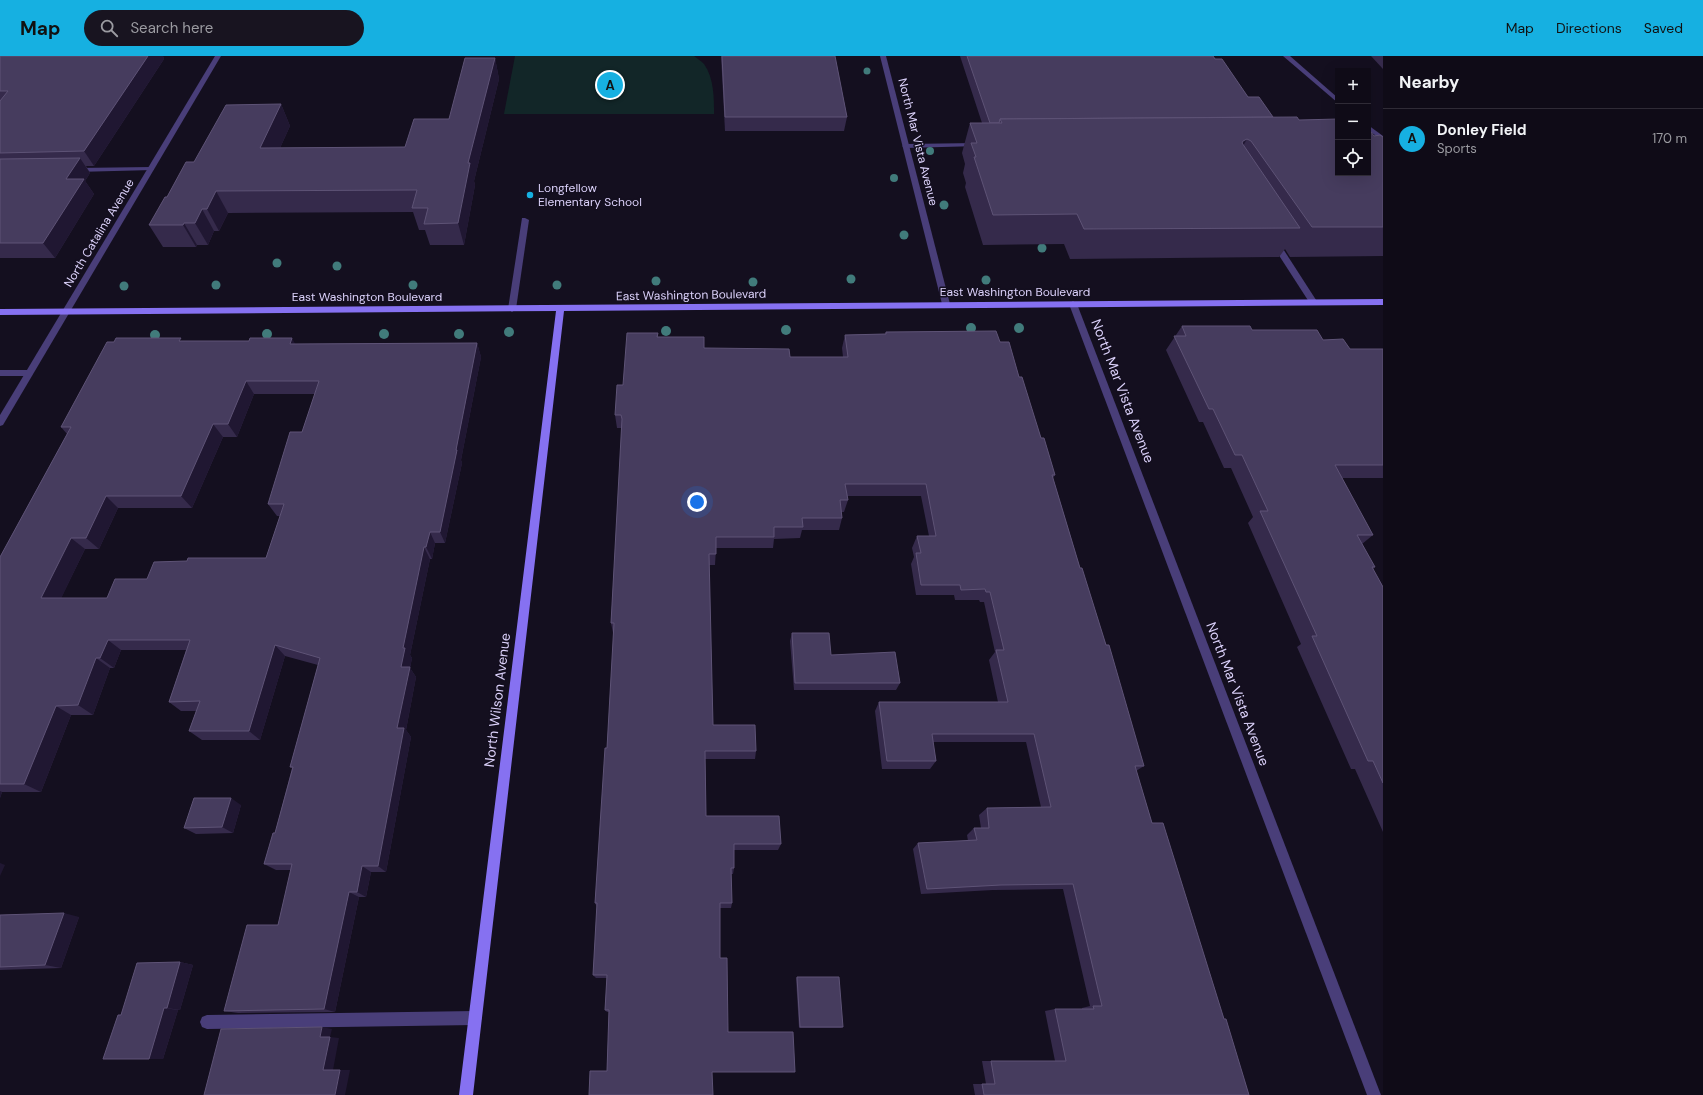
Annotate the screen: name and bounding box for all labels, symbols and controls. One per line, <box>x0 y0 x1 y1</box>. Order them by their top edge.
search box <box>84 10 364 46</box>
text: Map <box>20 16 60 41</box>
icon: search <box>98 17 120 39</box>
text: Search here <box>130 18 213 38</box>
text: Map <box>1506 19 1534 37</box>
text: Directions <box>1556 19 1622 37</box>
text: Saved <box>1644 19 1683 37</box>
map controls <box>1335 68 1371 176</box>
button: + <box>1335 68 1371 104</box>
pin: A <box>597 70 623 100</box>
text: Nearby <box>1399 71 1459 93</box>
street label: North Mar Vista Avenue <box>894 77 942 208</box>
button: − <box>1335 104 1371 140</box>
text: Donley Field <box>1437 120 1527 140</box>
text: A <box>1407 130 1417 147</box>
text: 170 m <box>1652 130 1687 147</box>
button: locate <box>1335 140 1371 176</box>
text: Sports <box>1437 140 1477 157</box>
street label: North Catalina Avenue <box>60 176 138 290</box>
place label: Longfellow Elementary School <box>538 180 642 210</box>
marker: Longfellow Elementary School <box>525 190 535 200</box>
street label: East Washington Boulevard <box>940 284 1090 300</box>
street label: East Washington Boulevard <box>616 286 766 304</box>
street label: East Washington Boulevard <box>292 289 442 305</box>
street label: North Mar Vista Avenue <box>1087 317 1159 465</box>
your location <box>687 492 707 512</box>
street label: North Mar Vista Avenue <box>1202 620 1274 768</box>
street label: North Wilson Avenue <box>480 632 514 768</box>

